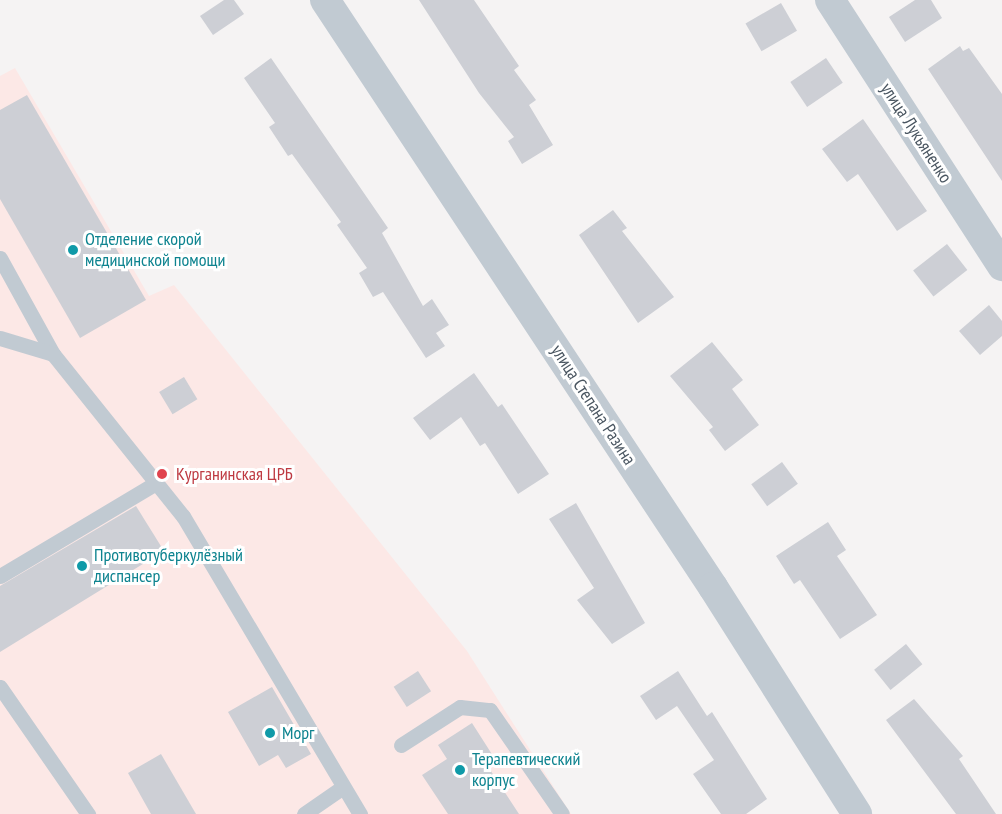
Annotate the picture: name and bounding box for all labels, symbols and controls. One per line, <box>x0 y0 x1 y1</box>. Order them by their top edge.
street label: улица Лукьяненко <box>876 79 956 187</box>
place label: Отделение скорой медицинской помощи <box>85 229 225 272</box>
marker: Отделение скорой медицинской помощи <box>66 243 80 257</box>
street label: улица Степана Разина <box>546 341 640 469</box>
place label: Курганинская ЦРБ <box>176 463 293 485</box>
marker: Курганинская ЦРБ <box>153 465 171 483</box>
place label: Противотуберкулёзный диспансер <box>94 545 243 588</box>
marker: Противотуберкулёзный диспансер <box>75 559 89 573</box>
place label: Морг <box>282 722 314 744</box>
marker: Морг <box>263 726 277 740</box>
place label: Терапевтический корпус <box>472 749 580 792</box>
marker: Терапевтический корпус <box>453 763 467 777</box>

